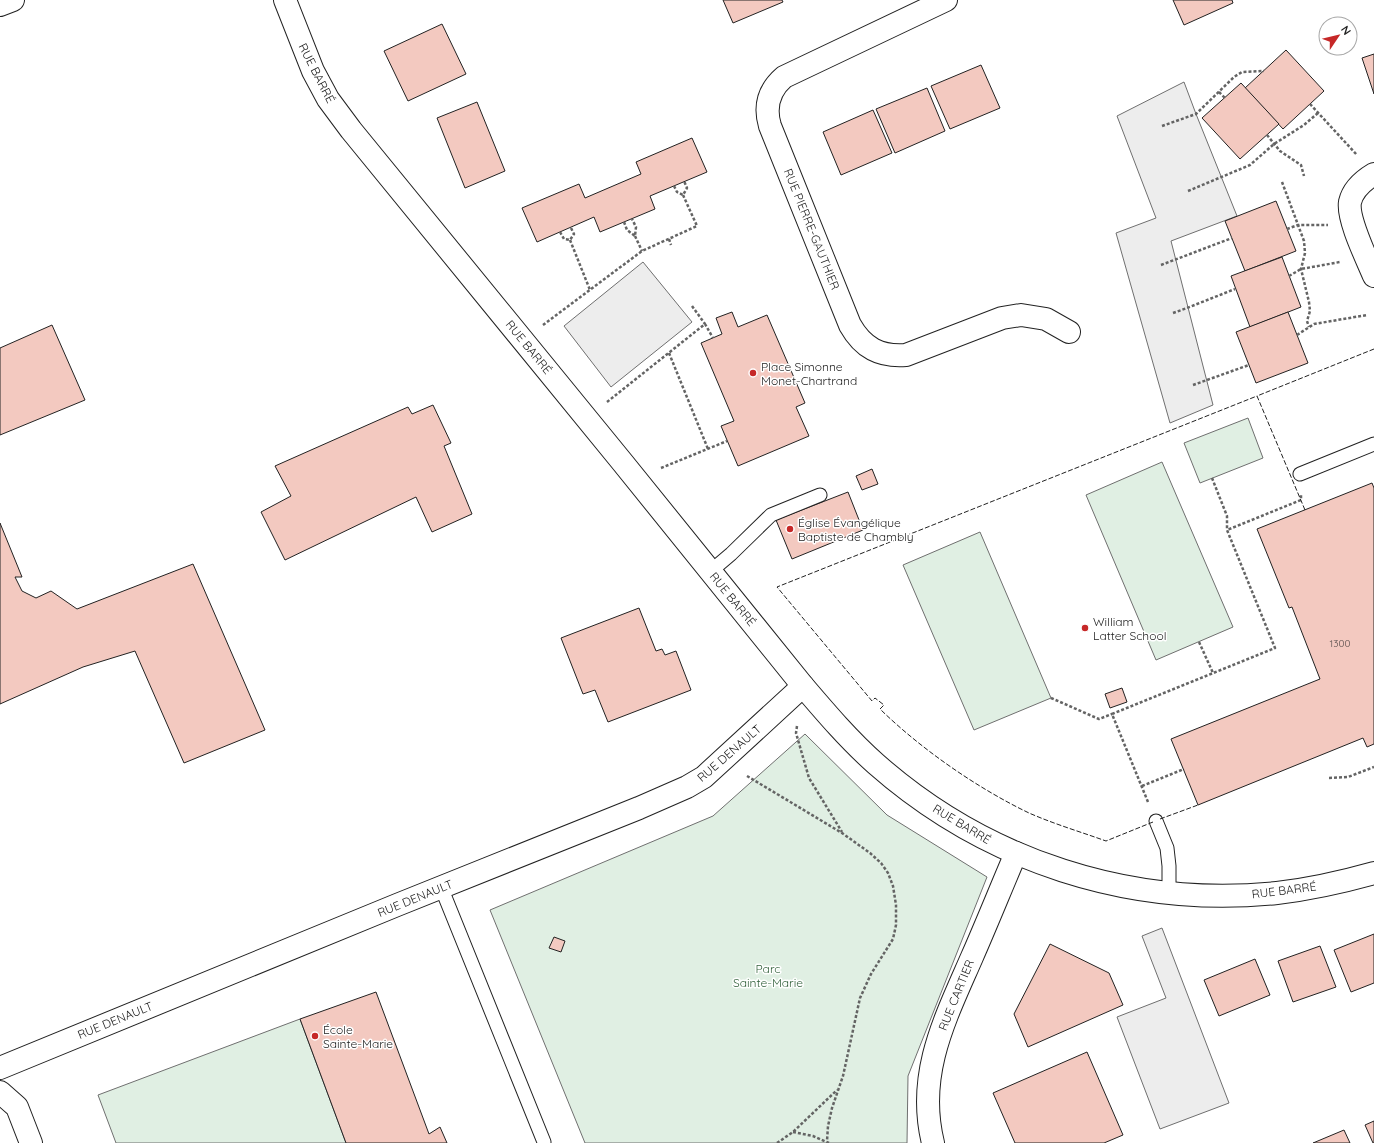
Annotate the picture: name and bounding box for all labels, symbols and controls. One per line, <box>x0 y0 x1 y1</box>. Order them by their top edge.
north arrow <box>1318 16 1358 56</box>
text: N <box>1338 23 1354 38</box>
street label: RUE BARRÉ <box>296 41 339 106</box>
street label: RUE PIERRE-GAUTHIER <box>781 166 843 292</box>
street label: RUE BARRÉ <box>503 317 555 377</box>
place label: Place Simonne Monet-Chartrand <box>761 359 857 388</box>
marker: Place Simonne Monet-Chartrand <box>748 368 758 378</box>
place label: Église Évangélique Baptiste de Chambly <box>798 515 914 544</box>
marker: Église Évangélique Baptiste de Chambly <box>785 524 795 534</box>
street label: RUE BARRÉ <box>707 569 759 629</box>
place label: William Latter School <box>1093 614 1166 643</box>
marker: William Latter School <box>1080 623 1090 633</box>
house number: 1300 <box>1330 637 1350 650</box>
street label: RUE DENAULT <box>694 721 764 785</box>
street label: RUE BARRÉ <box>930 801 994 847</box>
street label: RUE DENAULT <box>375 876 455 920</box>
street label: RUE BARRÉ <box>1251 879 1317 901</box>
street label: RUE CARTIER <box>935 957 977 1033</box>
park label: Parc Sainte-Marie <box>733 961 803 990</box>
street label: RUE DENAULT <box>75 998 155 1042</box>
place label: École Sainte-Marie <box>323 1022 393 1051</box>
marker: École Sainte-Marie <box>310 1031 320 1041</box>

